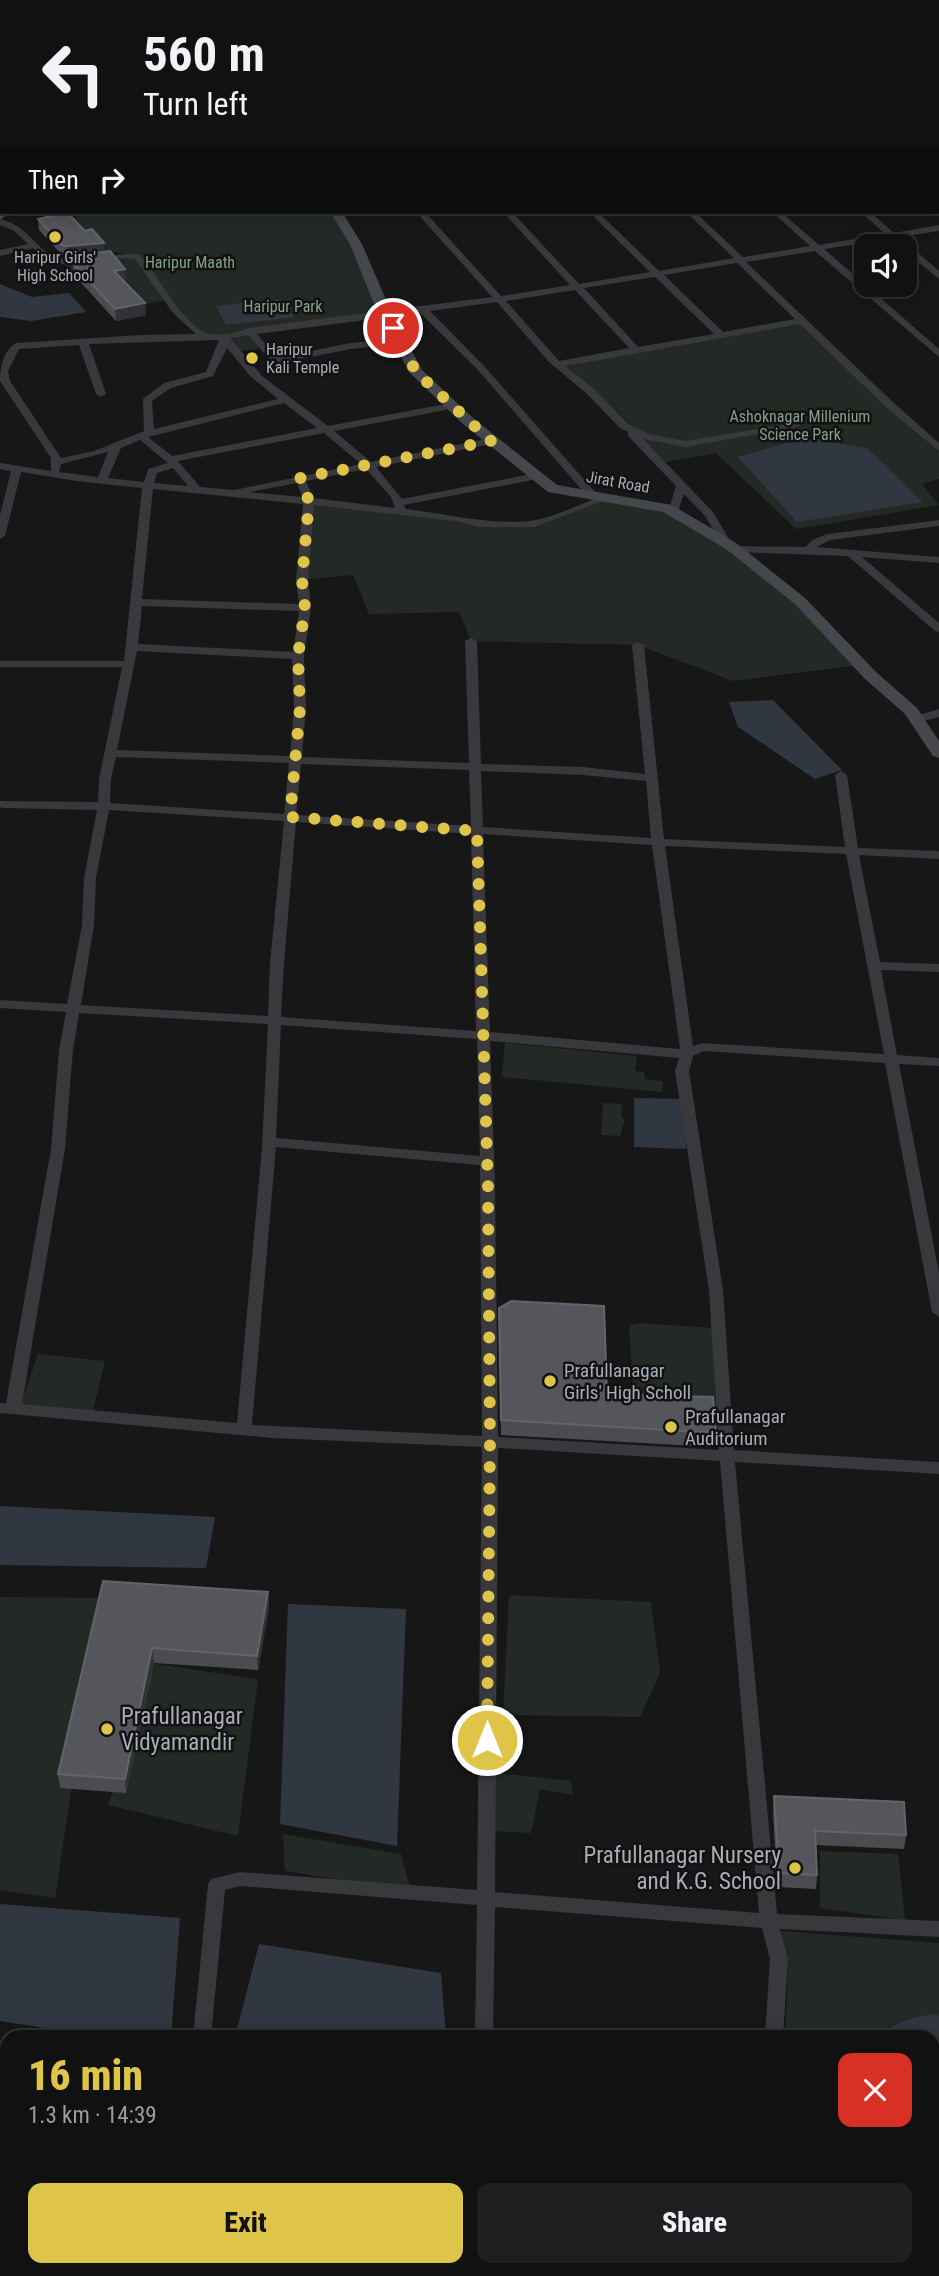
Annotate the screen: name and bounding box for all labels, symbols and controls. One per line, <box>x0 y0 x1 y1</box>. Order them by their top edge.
text: 560 m <box>143 26 265 83</box>
icon: left <box>28 28 119 119</box>
text: Turn left <box>143 85 248 123</box>
icon: right <box>93 161 131 199</box>
text: Then <box>28 165 79 195</box>
marker: Haripur Girls' High School <box>47 229 63 245</box>
map controls <box>854 234 917 297</box>
button: sound <box>854 234 917 297</box>
place label: Haripur Girls' High School <box>14 248 96 285</box>
park label: Haripur Maath <box>145 253 235 272</box>
park label: Haripur Park <box>244 297 323 316</box>
pin <box>363 298 423 358</box>
icon: arrive <box>374 309 412 347</box>
place label: Haripur Kali Temple <box>266 340 339 377</box>
marker: Haripur Kali Temple <box>244 350 260 366</box>
park label: Ashoknagar Millenium Science Park <box>730 407 870 444</box>
street label: Jirat Road <box>585 467 651 497</box>
place label: Prafullanagar Girls' High Scholl <box>564 1359 691 1404</box>
marker: Prafullanagar Girls' High Scholl <box>542 1373 558 1389</box>
place label: Prafullanagar Auditorium <box>685 1405 786 1450</box>
marker: Prafullanagar Auditorium <box>663 1419 679 1435</box>
place label: Prafullanagar Vidyamandir <box>121 1703 243 1756</box>
position arrow <box>450 1703 524 1777</box>
marker: Prafullanagar Vidyamandir <box>99 1721 115 1737</box>
place label: Prafullanagar Nursery and K.G. School <box>583 1842 781 1895</box>
marker: Prafullanagar Nursery and K.G. School <box>787 1860 803 1876</box>
text: 16 min <box>28 2051 143 2100</box>
button: close <box>838 2053 912 2127</box>
text: 1.3 km · 14:39 <box>28 2102 157 2129</box>
button: Exit <box>28 2183 463 2263</box>
button: Share <box>477 2183 912 2263</box>

